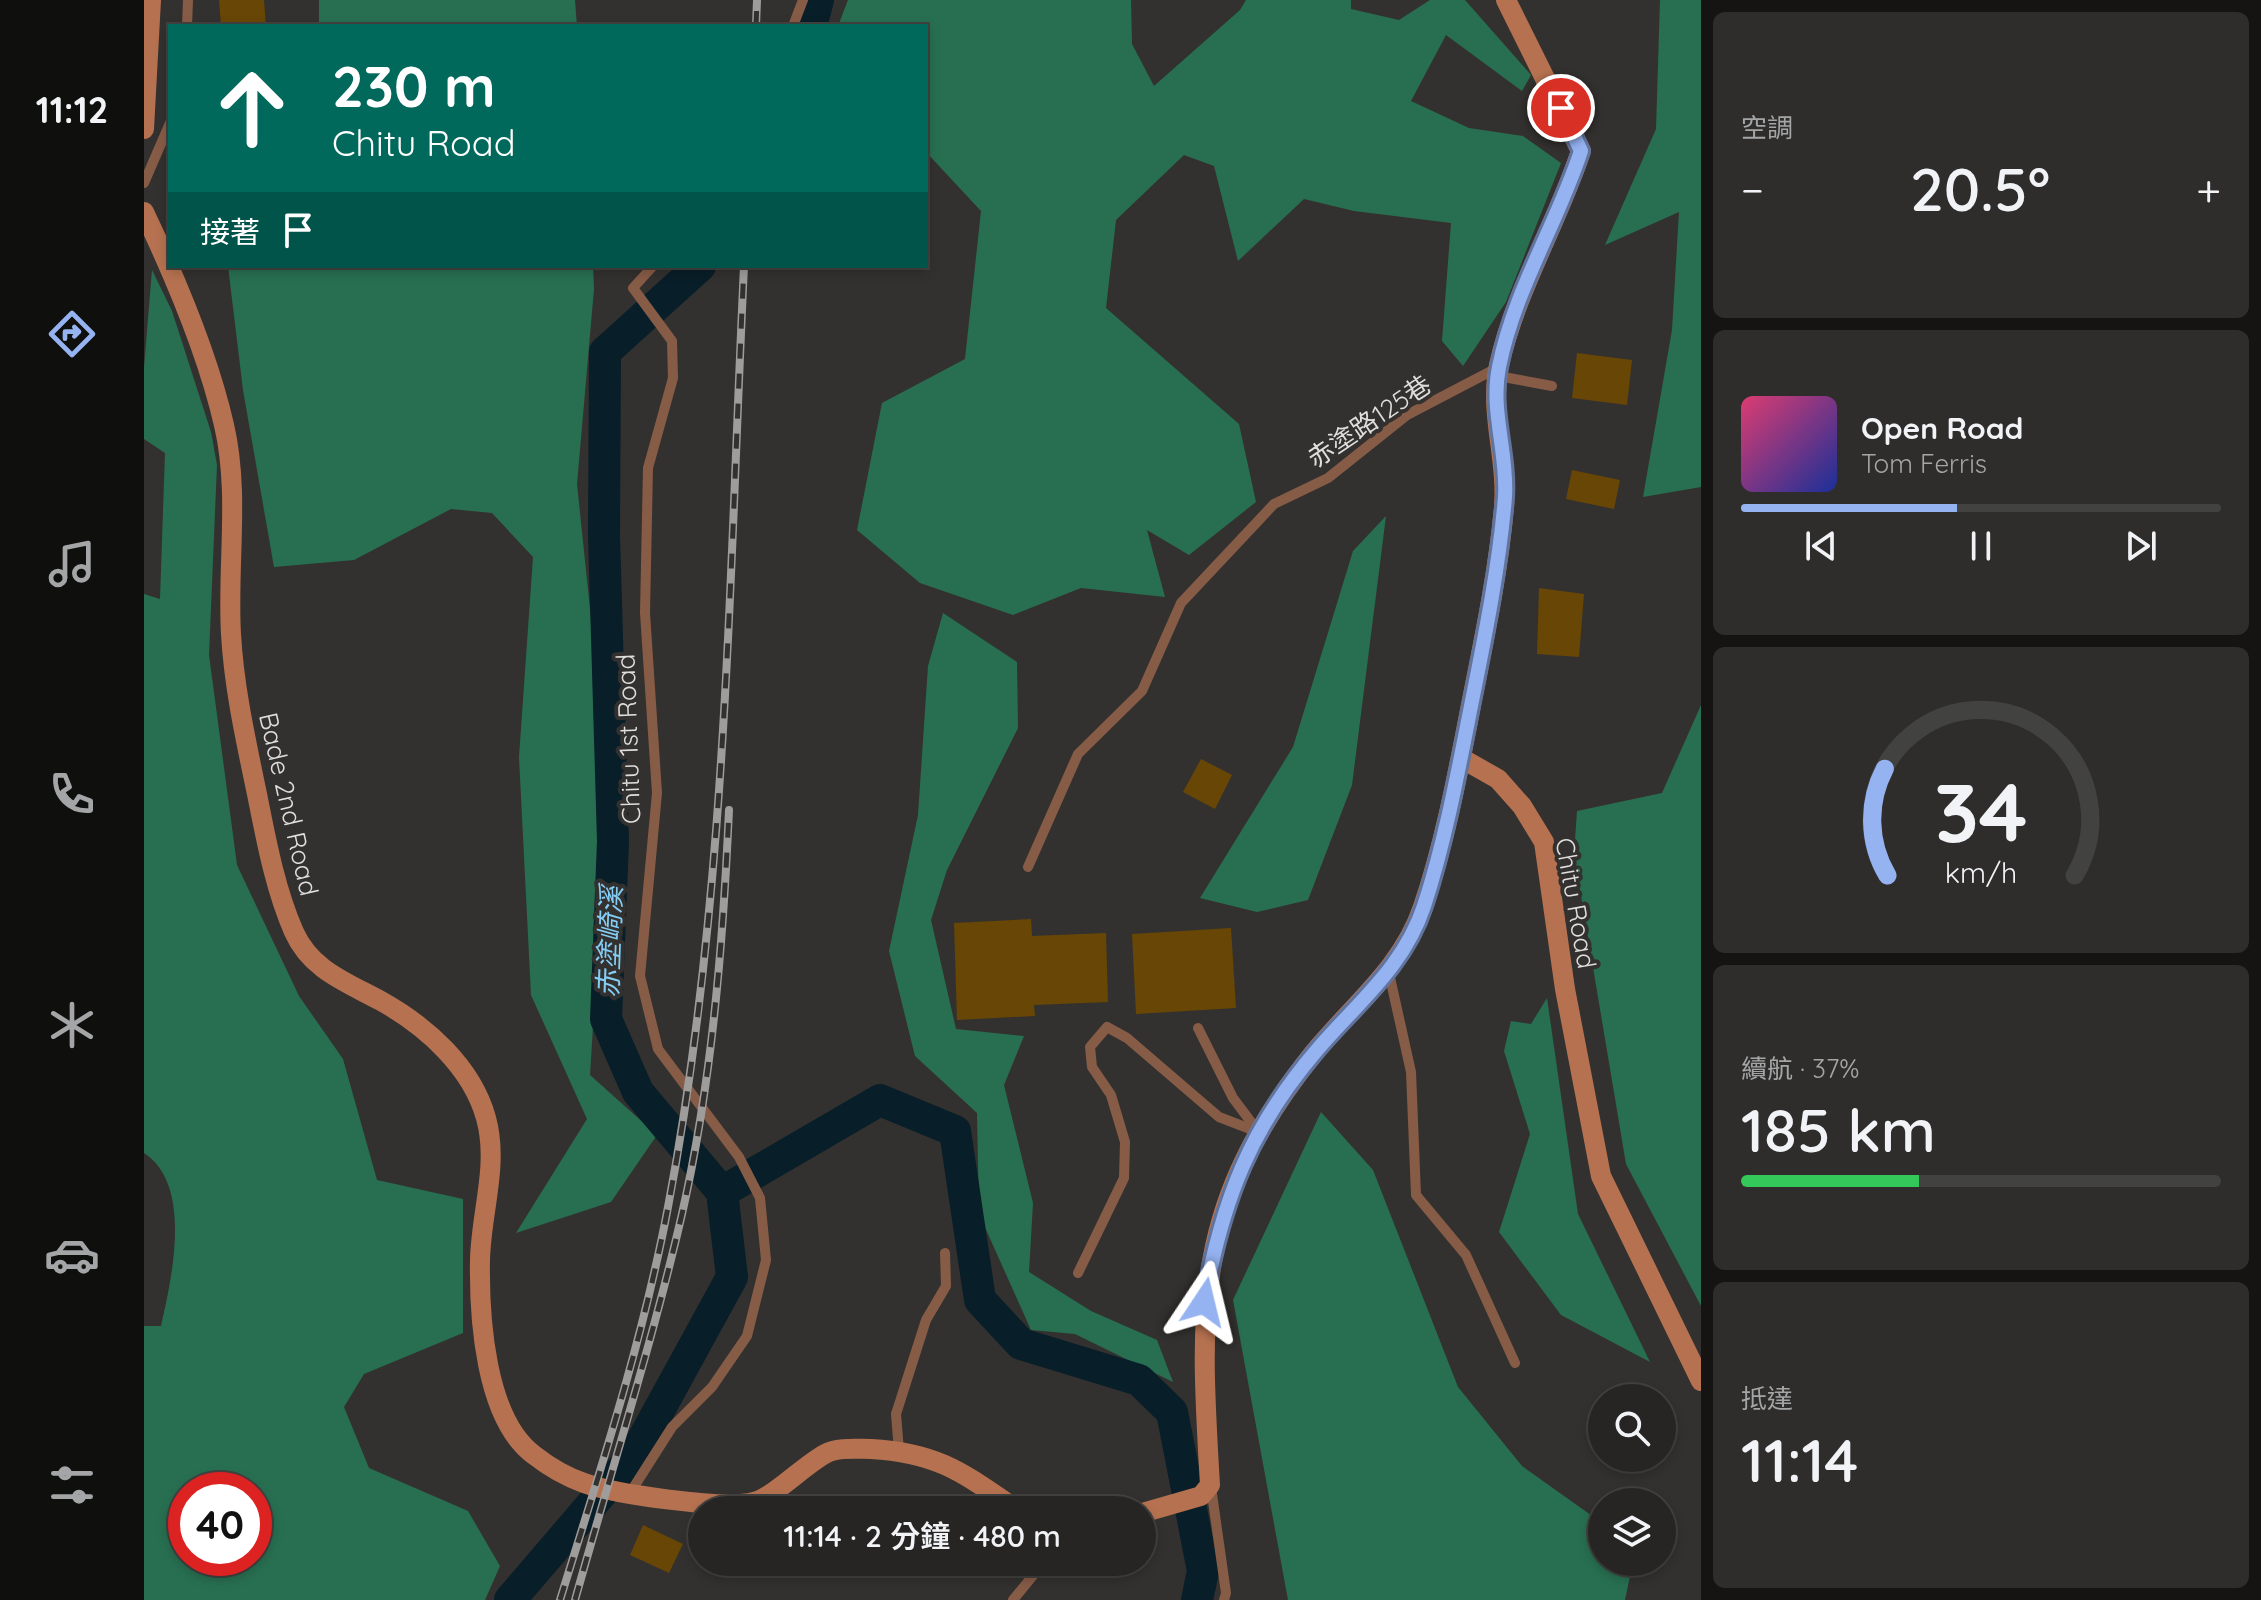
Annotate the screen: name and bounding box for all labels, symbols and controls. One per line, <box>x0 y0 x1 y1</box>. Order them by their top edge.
text: 230 m <box>332 51 496 121</box>
icon: ahead <box>200 56 304 160</box>
pin <box>1527 74 1595 142</box>
icon: arrive <box>1539 86 1583 130</box>
text: 11:12 <box>36 87 108 132</box>
text: 空調 <box>1741 111 1793 144</box>
text: Chitu Road <box>332 120 516 165</box>
text: 20.5° <box>1910 151 2050 226</box>
text: − <box>1741 162 1764 217</box>
text: + <box>2196 162 2221 217</box>
icon: arrive <box>276 208 320 252</box>
text: 接著 <box>200 213 260 251</box>
icon: directions <box>44 306 100 362</box>
street label: 赤塗路125巷 <box>1301 368 1437 474</box>
text: Open Road <box>1861 409 2023 447</box>
text: Tom Ferris <box>1861 447 1987 480</box>
icon: previous <box>1799 524 1843 568</box>
icon: pause <box>1959 524 2003 568</box>
icon: next <box>2119 524 2163 568</box>
icon: music <box>44 536 100 592</box>
street label: Chitu 1st Road <box>609 653 647 825</box>
street label: Bade 2nd Road <box>252 709 326 899</box>
text: 34 <box>1934 759 2028 863</box>
icon: phone <box>44 766 100 822</box>
street label: Chitu Road <box>1548 835 1604 971</box>
text: km/h <box>1945 854 2017 890</box>
water label: 赤塗崎溪 <box>590 881 629 999</box>
icon: climate <box>44 997 100 1053</box>
text: 續航 · 37% <box>1741 1052 1859 1085</box>
text: 185 km <box>1741 1092 1936 1167</box>
icon: car <box>44 1227 100 1283</box>
position arrow <box>1162 1260 1246 1344</box>
text: 抵達 <box>1741 1382 1793 1415</box>
map controls <box>1588 1384 1676 1576</box>
button: search <box>1588 1384 1676 1472</box>
text: 11:14 <box>1741 1422 1858 1497</box>
icon: filters <box>44 1457 100 1513</box>
speed limit sign: 40 <box>168 1472 272 1576</box>
button: layers <box>1588 1488 1676 1576</box>
text: 11:14 · 2 分鐘 · 480 m <box>783 1517 1061 1555</box>

